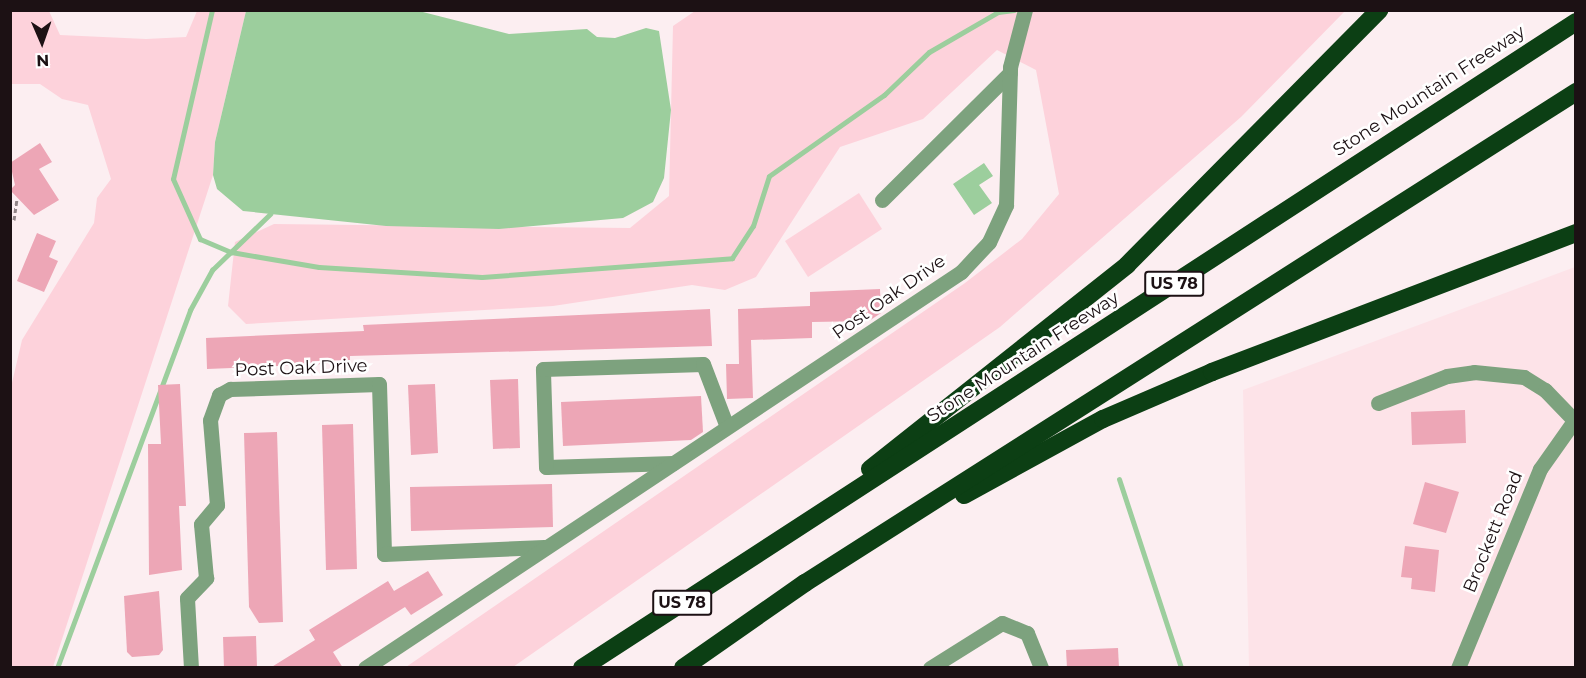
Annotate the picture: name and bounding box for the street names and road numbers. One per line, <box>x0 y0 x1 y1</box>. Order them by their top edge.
street label: Stone Mountain Freeway <box>1329 21 1529 161</box>
street label: Post Oak Drive <box>828 250 950 344</box>
road number: US 78 <box>1144 271 1204 297</box>
street label: Stone Mountain Freeway <box>923 287 1123 427</box>
street label: Post Oak Drive <box>234 355 368 381</box>
street label: Brockett Road <box>1459 468 1527 596</box>
road number: US 78 <box>652 590 712 616</box>

